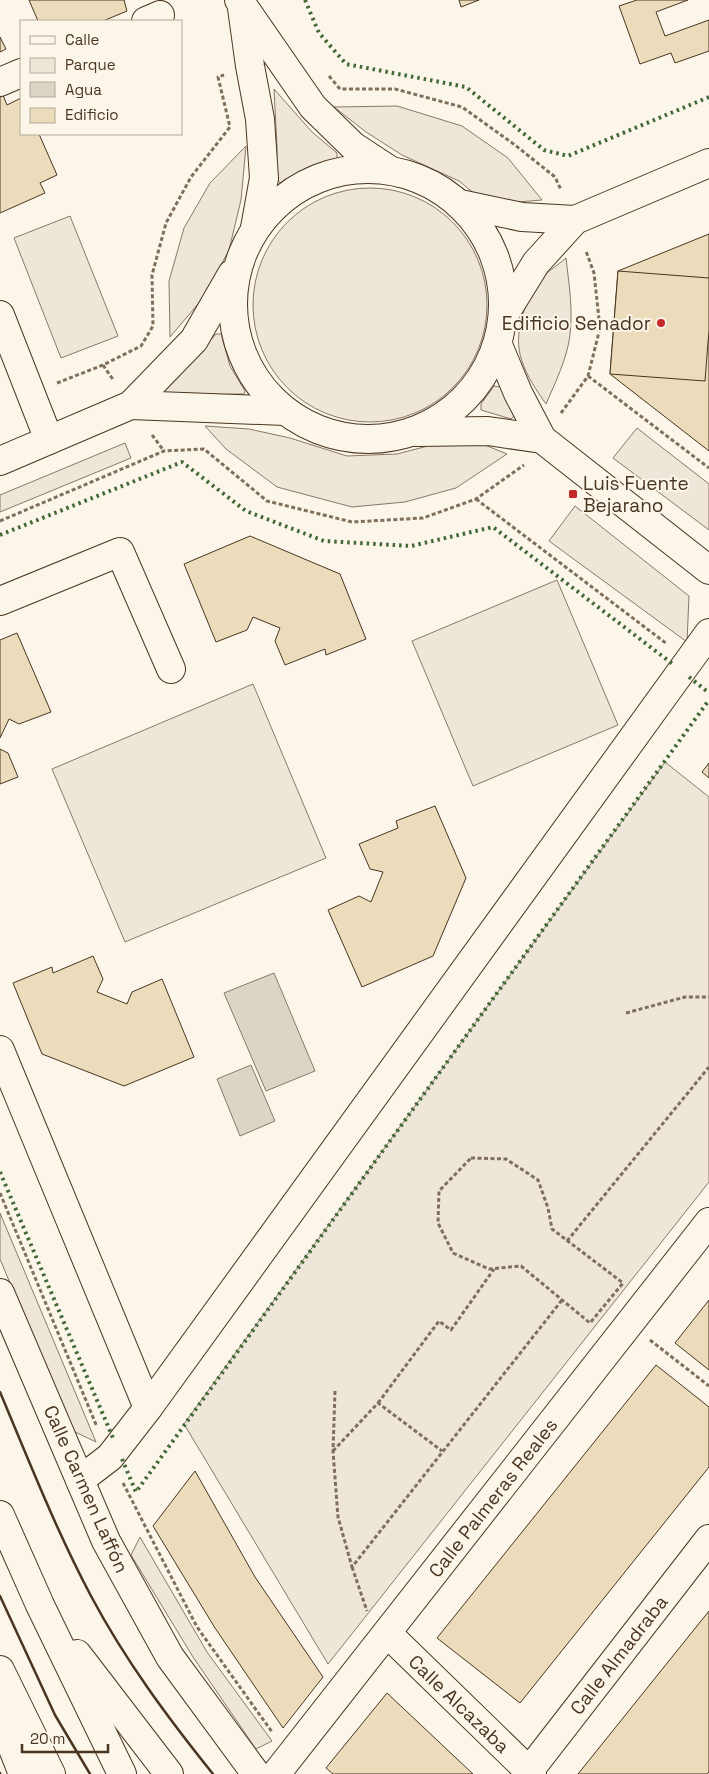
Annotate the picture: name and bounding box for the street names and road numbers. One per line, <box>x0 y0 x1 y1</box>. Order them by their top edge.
street label: Calle Carmen Laffón <box>38 1401 134 1577</box>
street label: Calle Palmeras Reales <box>423 1413 563 1583</box>
street label: Calle Almadraba <box>564 1590 674 1720</box>
street label: Calle Alcazaba <box>403 1649 515 1759</box>

